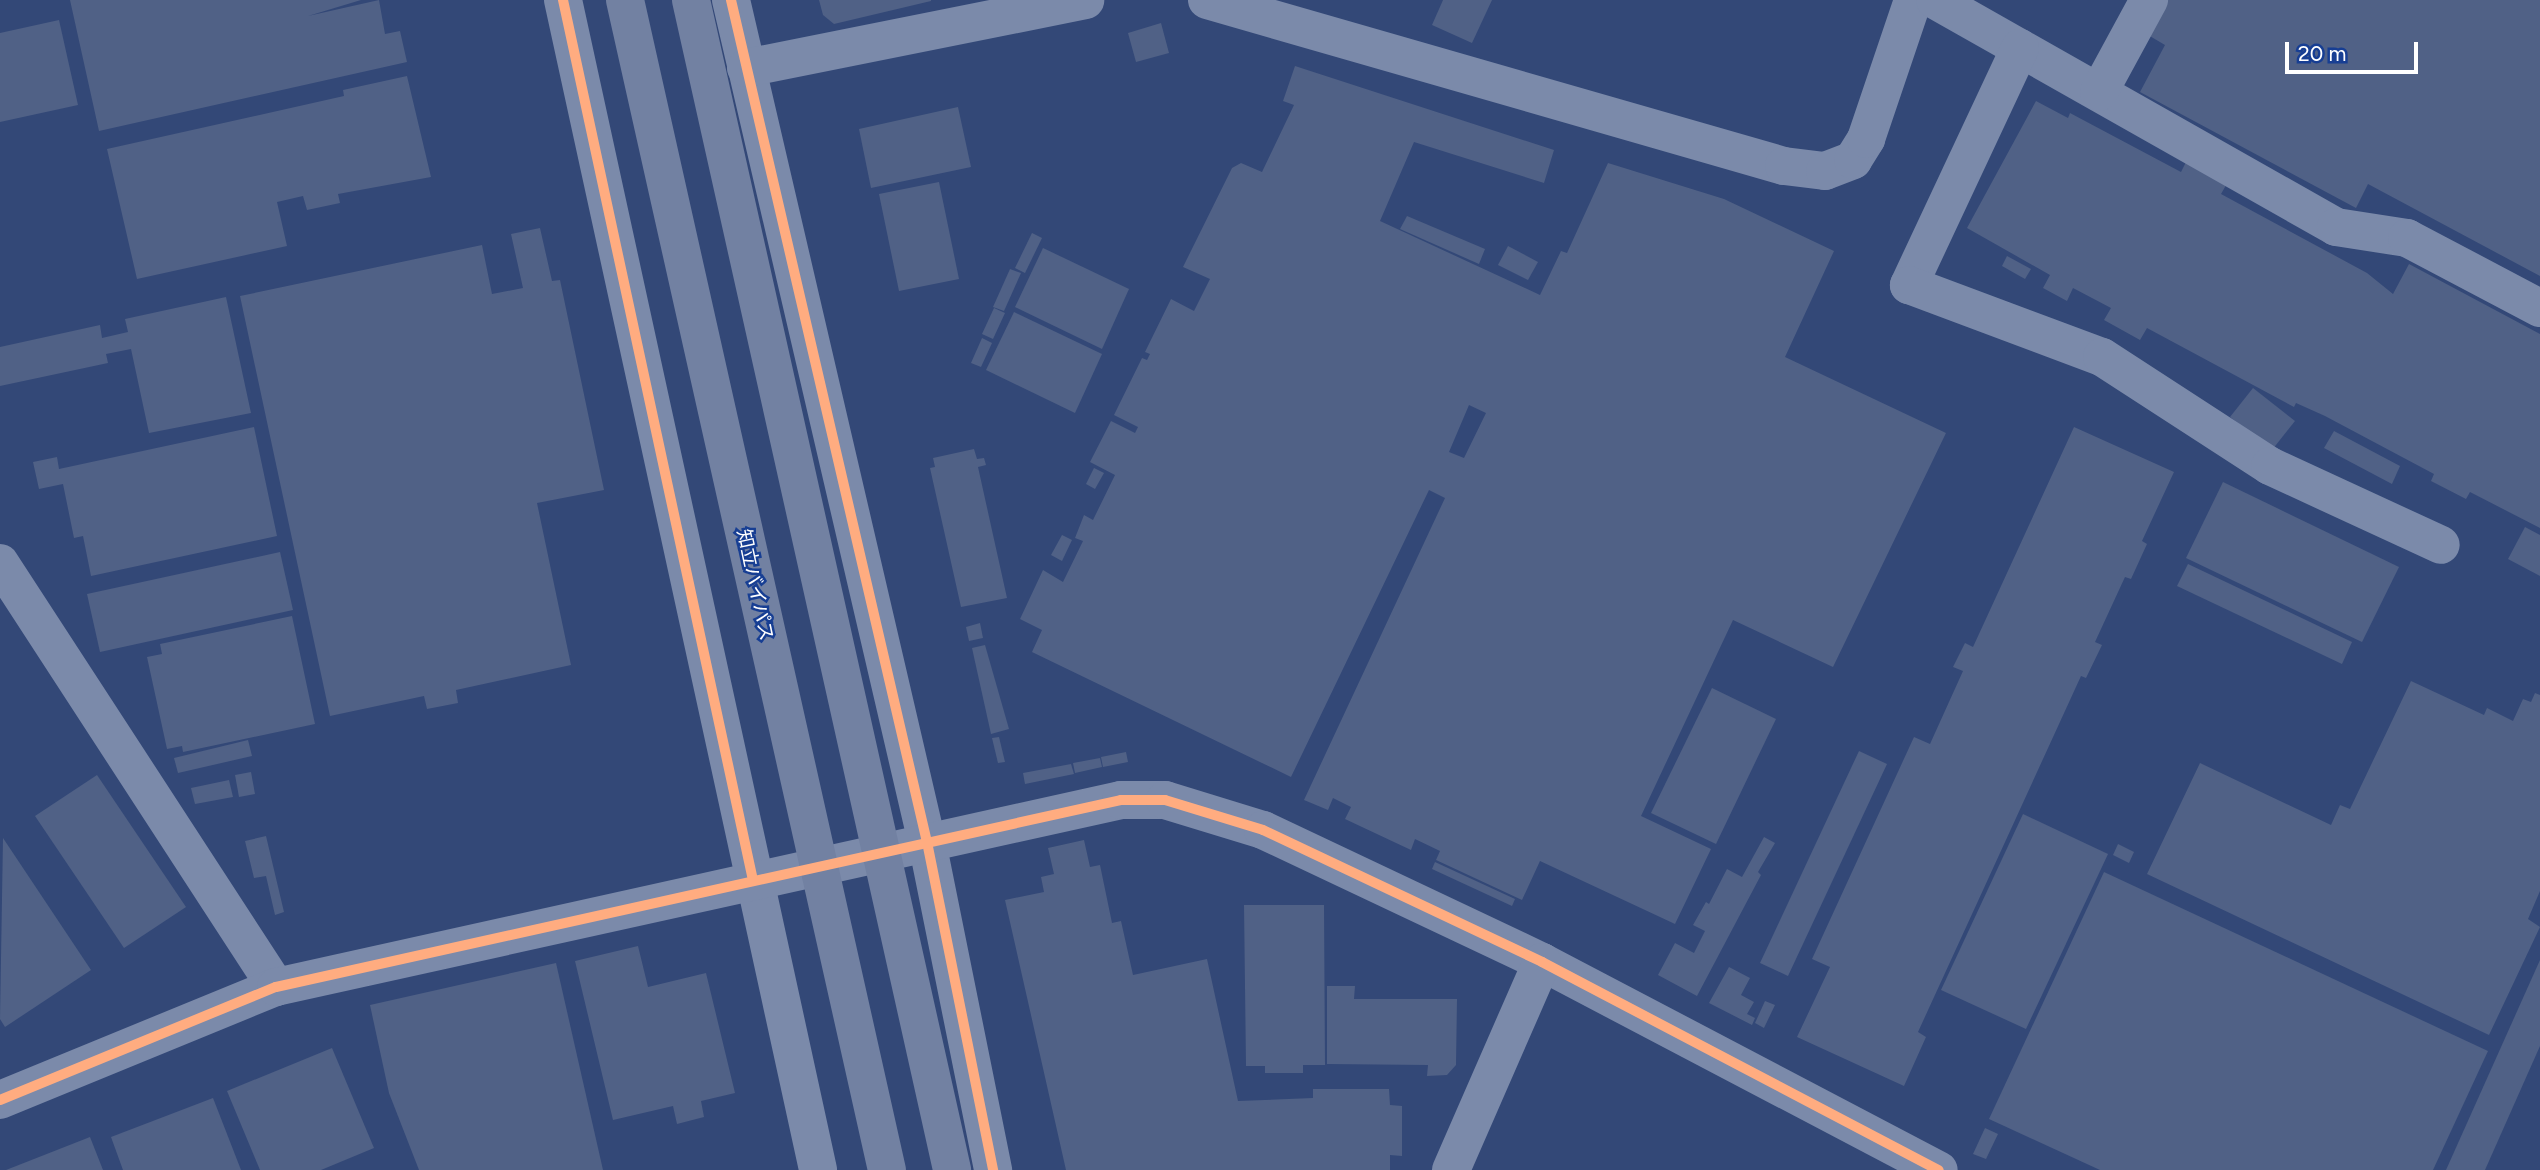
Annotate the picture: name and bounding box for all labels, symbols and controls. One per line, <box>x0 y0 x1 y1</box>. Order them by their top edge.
scale bar <box>2288 28 2421 72</box>
text: 20 m <box>2298 41 2346 66</box>
street label: 知立バイパス <box>732 527 778 643</box>

